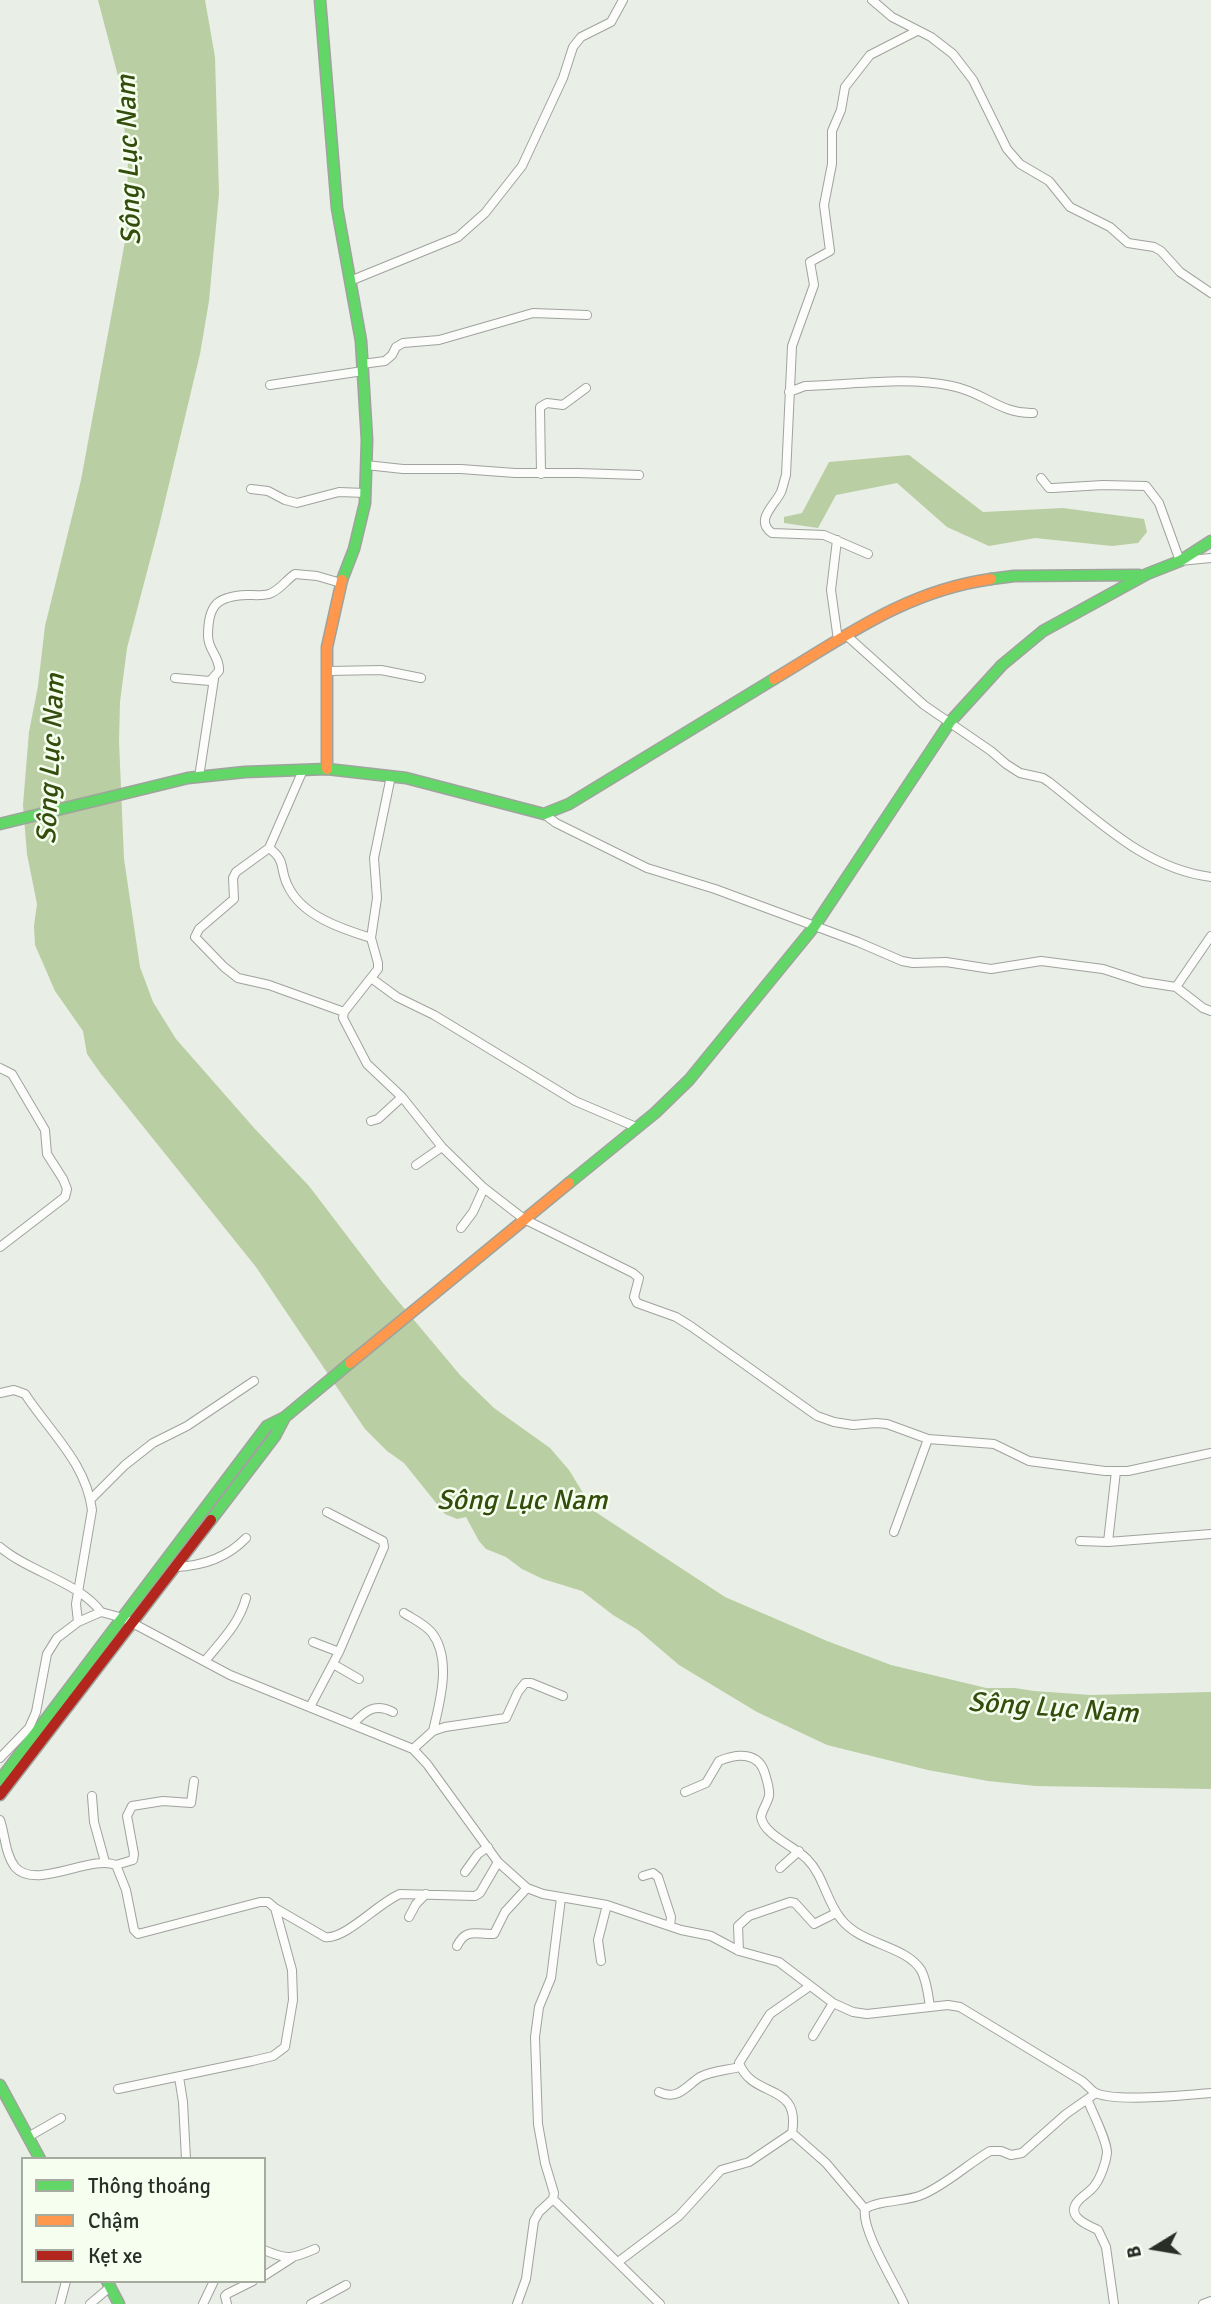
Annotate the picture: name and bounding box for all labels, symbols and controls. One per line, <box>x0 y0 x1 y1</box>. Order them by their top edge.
water label: Sông Lục Nam <box>110 74 150 246</box>
water label: Sông Lục Nam <box>31 673 73 845</box>
water label: Sông Lục Nam <box>437 1485 607 1519</box>
water label: Sông Lục Nam <box>967 1686 1139 1732</box>
legend <box>21 2157 266 2283</box>
text: Thông thoáng <box>88 2173 211 2199</box>
text: Chậm <box>88 2208 140 2234</box>
north arrow <box>1120 2213 1190 2283</box>
text: Kẹt xe <box>88 2243 142 2269</box>
text: B <box>1121 2244 1147 2260</box>

